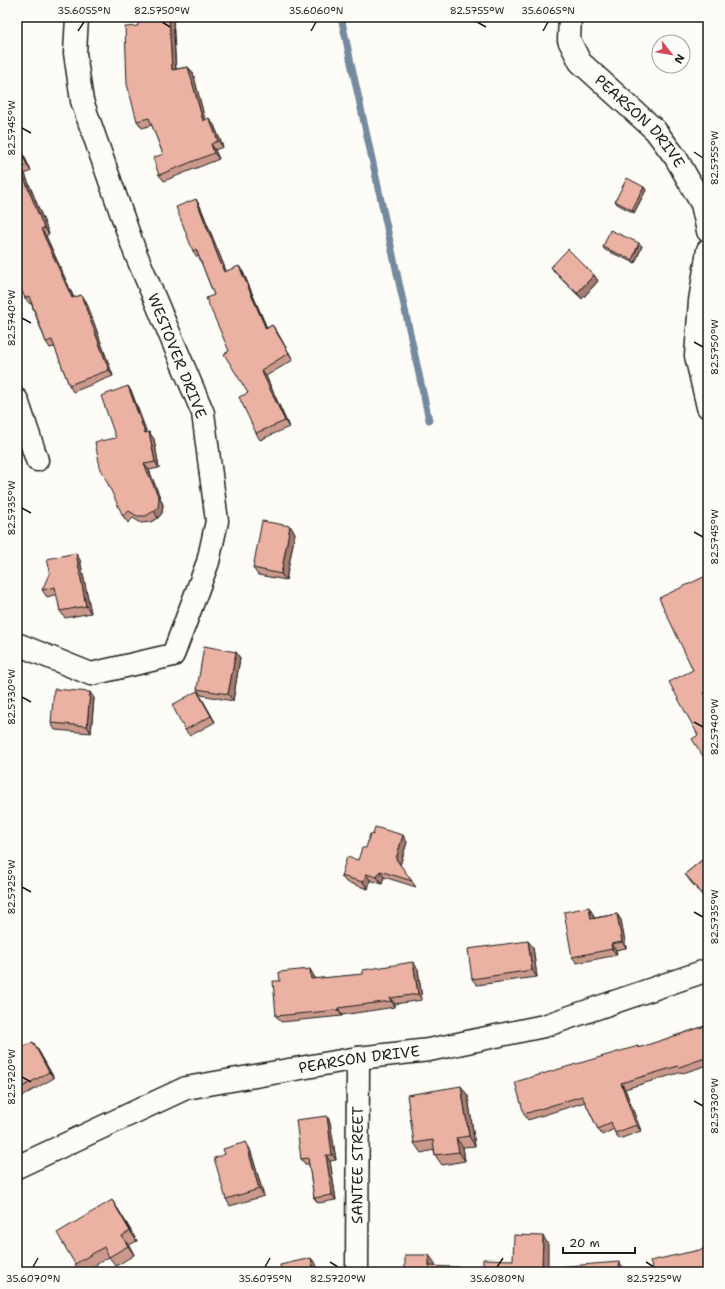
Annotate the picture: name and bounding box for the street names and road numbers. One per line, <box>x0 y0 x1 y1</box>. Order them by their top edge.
street label: PEARSON DRIVE <box>590 70 689 171</box>
street label: WESTOVER DRIVE <box>143 290 211 422</box>
street label: PEARSON DRIVE <box>297 1041 421 1078</box>
street label: SANTEE STREET <box>347 1106 368 1224</box>

